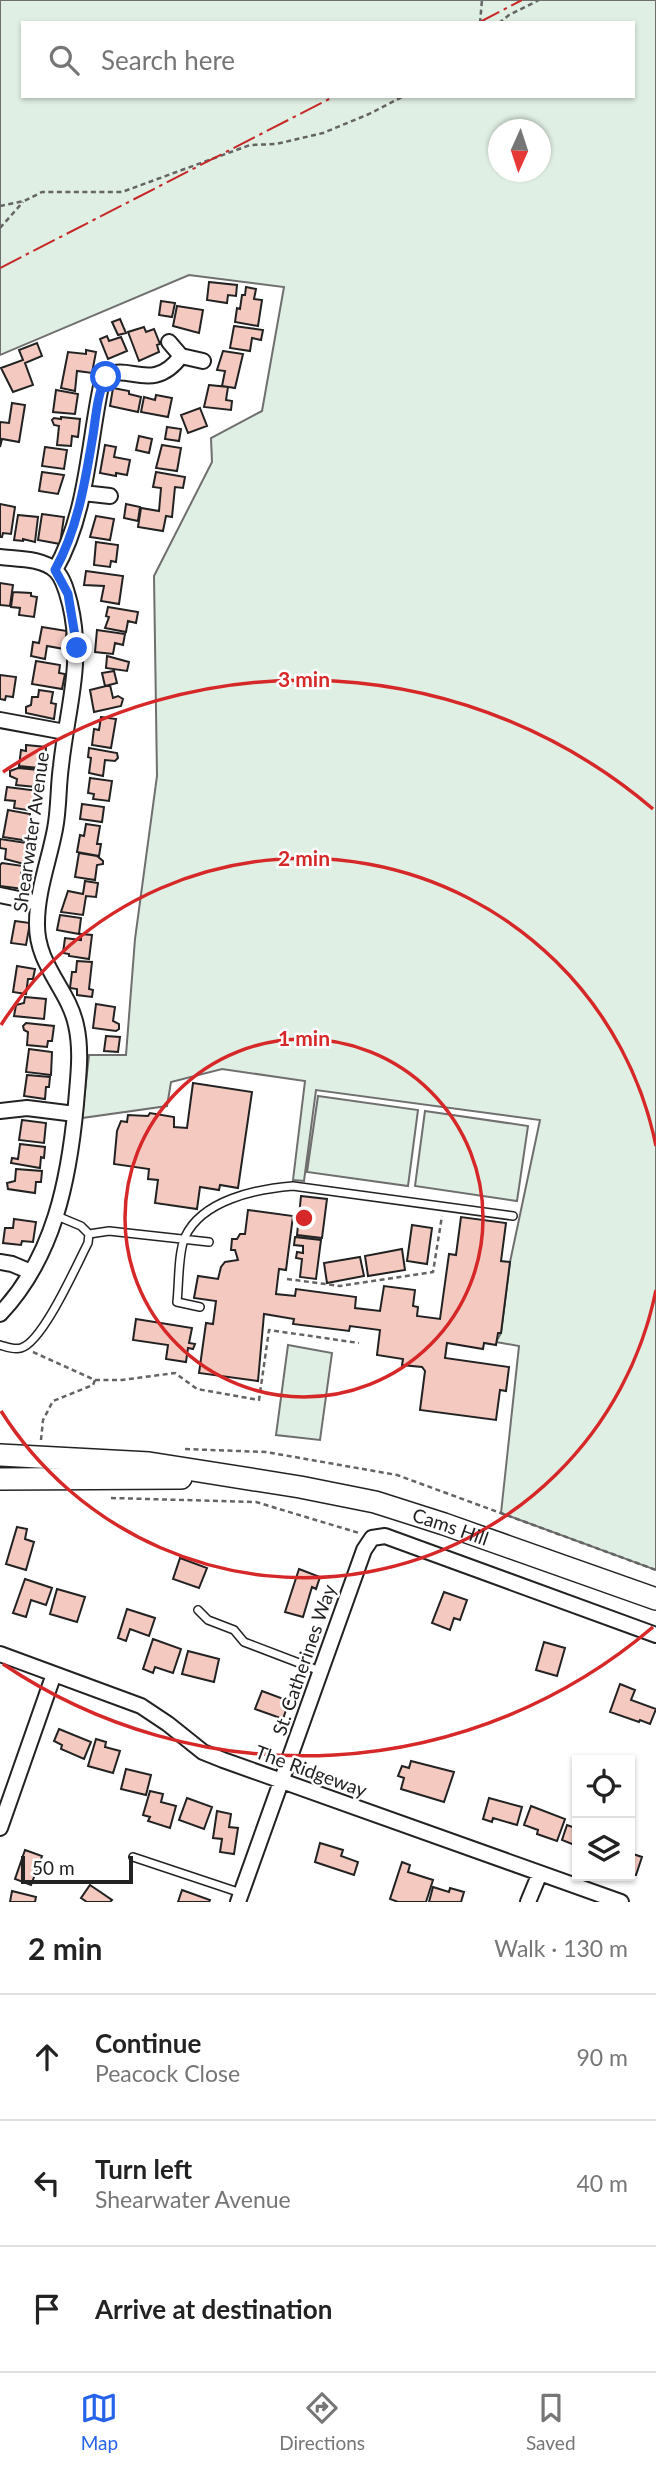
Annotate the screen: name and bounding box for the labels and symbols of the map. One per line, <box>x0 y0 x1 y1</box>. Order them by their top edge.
north arrow <box>488 119 551 182</box>
route start <box>90 361 121 392</box>
route end <box>61 632 92 663</box>
text: 3 min <box>278 666 330 691</box>
street label: Shearwater Avenue <box>8 750 53 914</box>
text: 2 min <box>278 845 330 870</box>
text: 1 min <box>278 1025 330 1050</box>
centre of rings <box>292 1206 316 1230</box>
street label: Cams Hill <box>410 1503 492 1550</box>
street label: St. Catherines Way <box>267 1581 340 1738</box>
street label: The Ridgeway <box>252 1740 370 1801</box>
scale bar <box>21 1853 133 1885</box>

